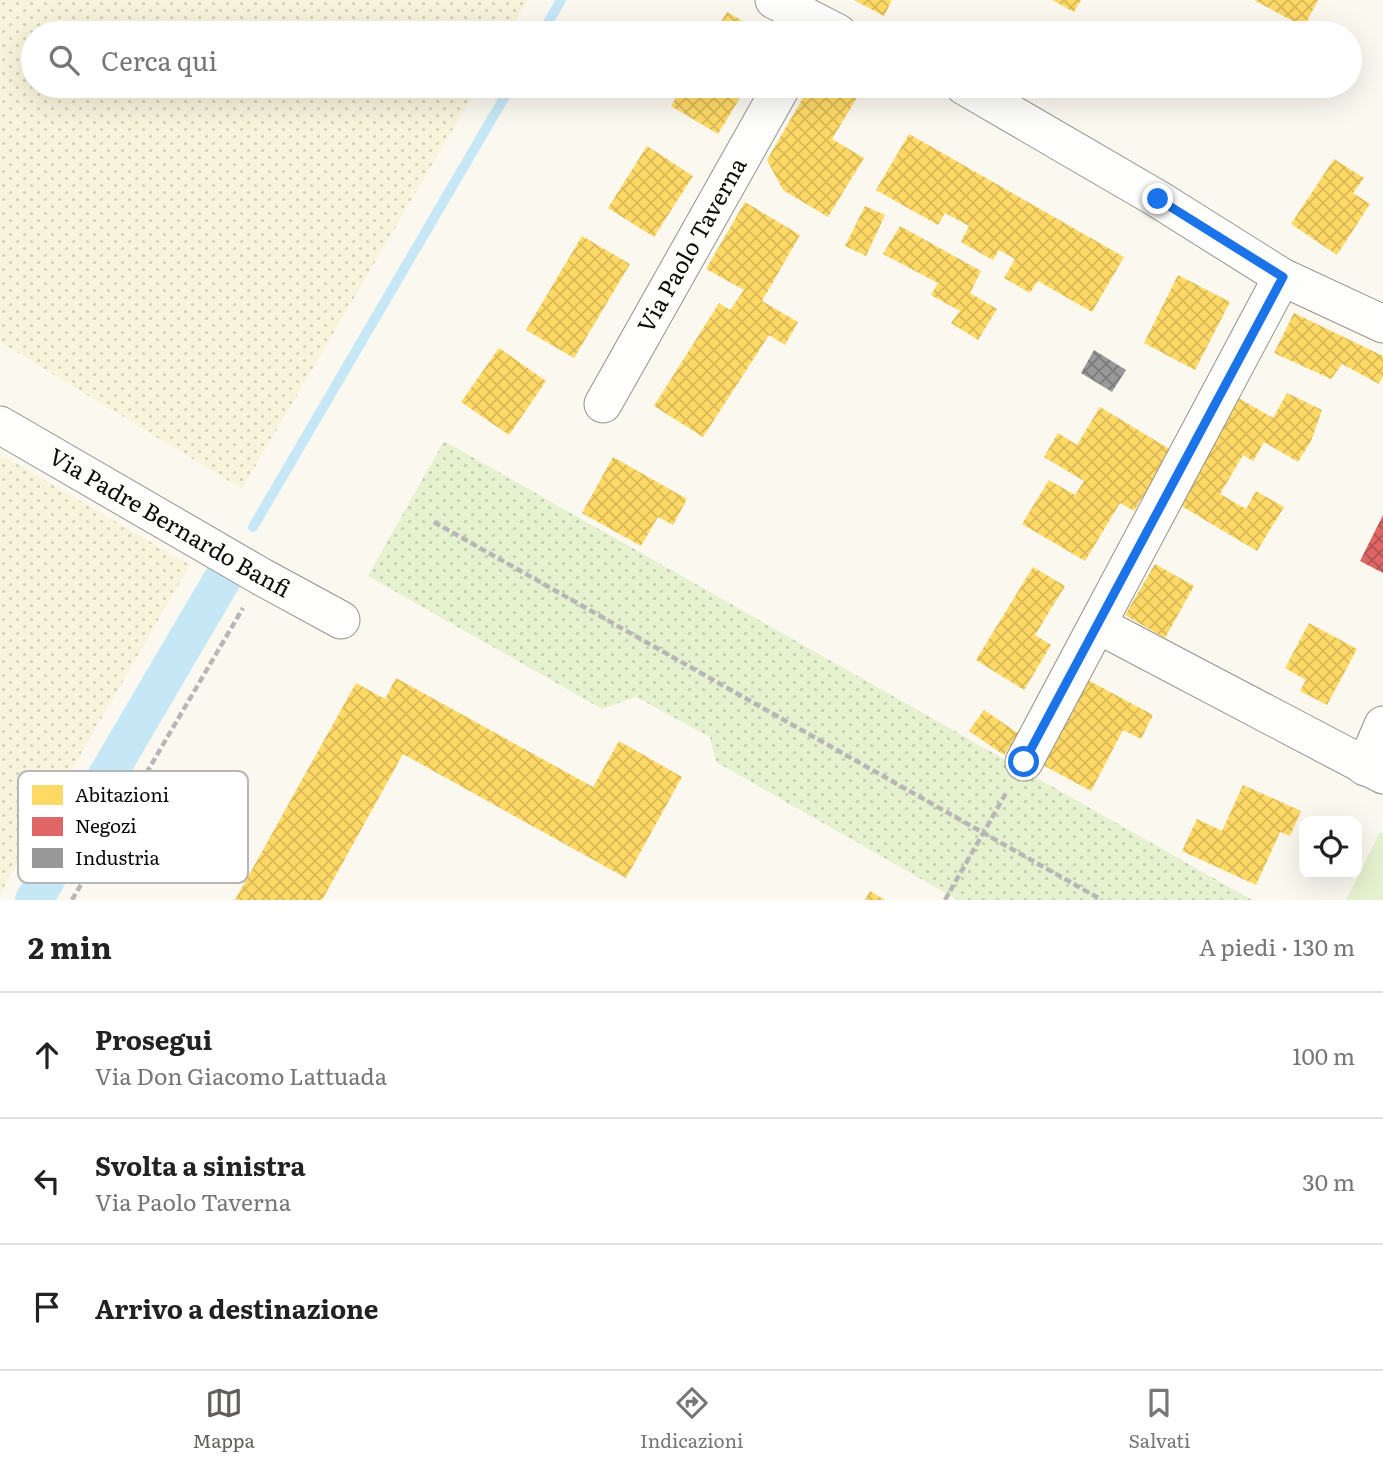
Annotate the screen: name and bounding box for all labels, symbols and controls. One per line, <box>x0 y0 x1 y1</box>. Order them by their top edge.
search box <box>21 21 1362 98</box>
text: Cerca qui <box>101 40 217 79</box>
icon: search <box>45 41 83 79</box>
street label: Via Paolo Taverna <box>628 150 754 338</box>
route end <box>1142 183 1173 214</box>
street label: Via Padre Bernardo Banfi <box>44 438 298 605</box>
route start <box>1008 746 1039 777</box>
legend <box>18 771 248 883</box>
text: Abitazioni <box>75 780 169 808</box>
text: Negozi <box>75 811 137 839</box>
map controls <box>1299 816 1362 879</box>
button: locate <box>1299 816 1362 879</box>
text: Industria <box>75 843 161 871</box>
text: 2 min <box>28 924 112 968</box>
text: A piedi · 130 m <box>1199 929 1355 963</box>
text: Prosegui <box>95 1019 212 1058</box>
icon: ahead <box>28 1036 66 1074</box>
text: 100 m <box>1292 1038 1355 1072</box>
text: Via Don Giacomo Lattuada <box>95 1058 387 1092</box>
text: Svolta a sinistra <box>95 1145 306 1184</box>
icon: left <box>28 1162 66 1200</box>
text: 30 m <box>1302 1164 1355 1198</box>
text: Via Paolo Taverna <box>95 1184 291 1218</box>
icon: arrive <box>28 1288 66 1326</box>
text: Arrivo a destinazione <box>95 1288 379 1327</box>
tab: Mappa <box>193 1384 255 1454</box>
tab: Indicazioni <box>640 1384 743 1454</box>
tab: Salvati <box>1129 1384 1190 1454</box>

